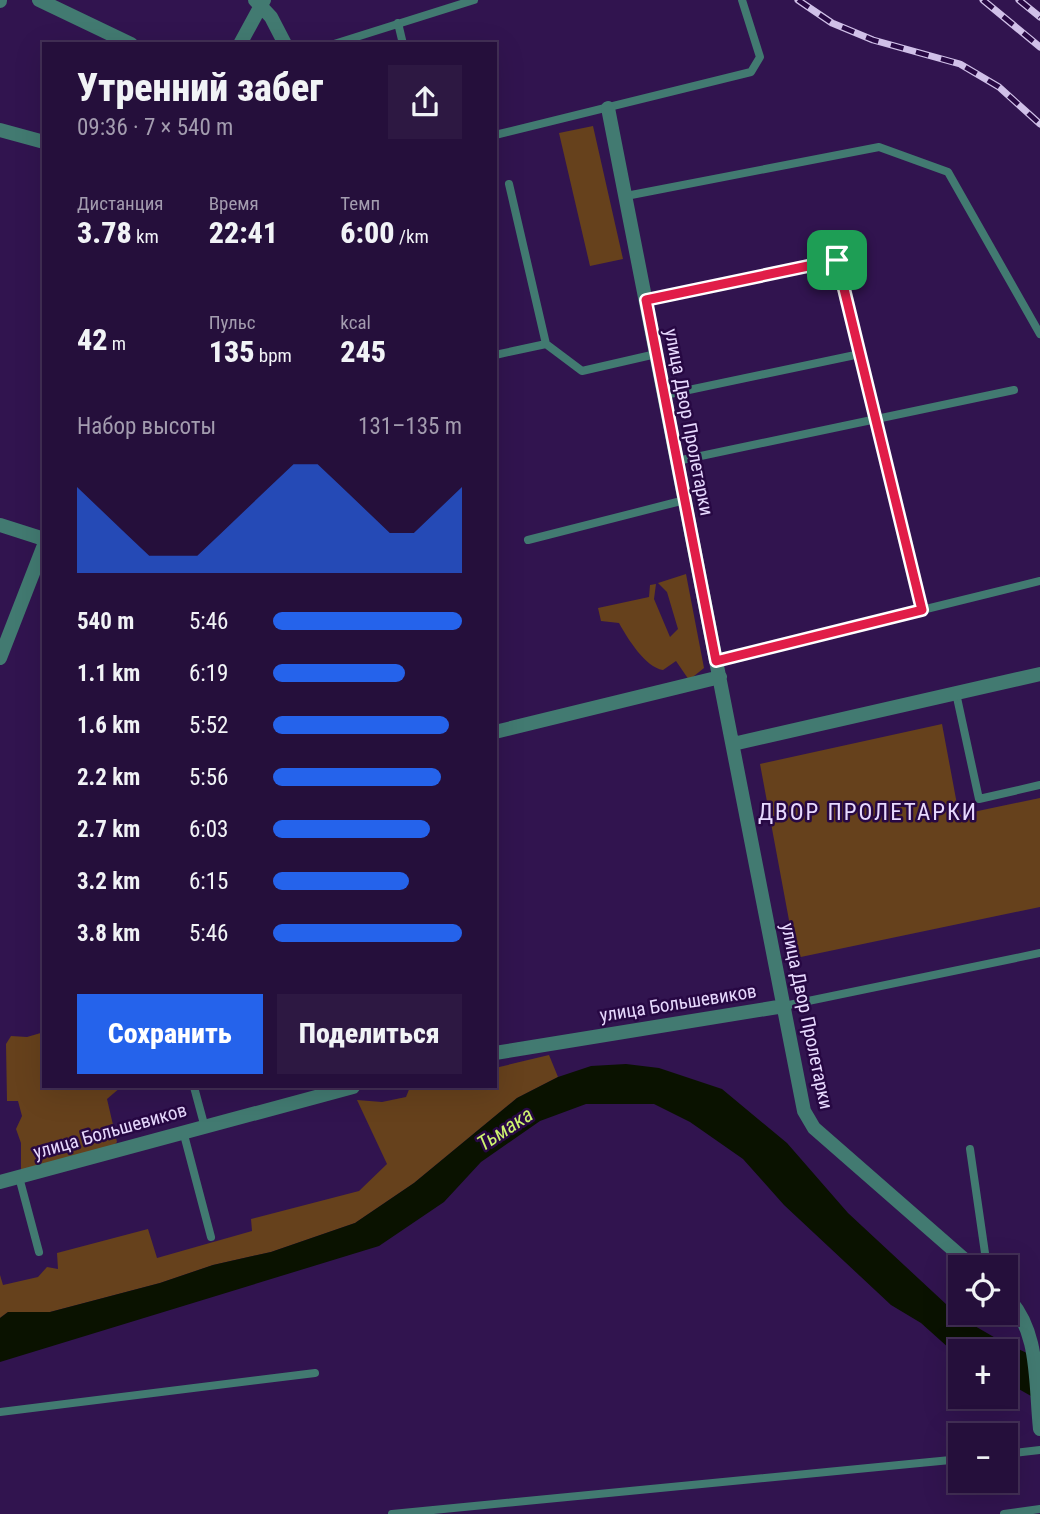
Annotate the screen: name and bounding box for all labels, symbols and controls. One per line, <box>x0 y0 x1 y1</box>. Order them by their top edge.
button: share <box>388 65 462 139</box>
text: Утренний забег <box>77 66 323 110</box>
text: 09:36 · 7 × 540 m <box>77 114 233 141</box>
text: Дистанция <box>77 192 164 215</box>
text: Время <box>209 192 259 215</box>
text: Темп <box>340 192 380 215</box>
text: 3.78 <box>77 215 132 250</box>
text: 22:41 <box>209 215 278 250</box>
text: 6:00 <box>340 215 395 250</box>
text: km <box>132 225 159 248</box>
text: /km <box>395 225 429 248</box>
pin <box>807 230 867 290</box>
icon: arrive <box>818 241 856 279</box>
text: Пульс <box>209 311 256 334</box>
text: kcal <box>340 311 371 334</box>
text: 42 <box>77 322 108 357</box>
street label: улица Двор Пролетарки <box>660 327 718 517</box>
text: m <box>108 332 126 355</box>
text: 135 <box>209 334 254 369</box>
text: 245 <box>340 334 386 369</box>
text: bpm <box>254 344 292 367</box>
text: Набор высоты <box>77 413 216 440</box>
text: 131–135 m <box>358 413 462 440</box>
text: 540 m <box>77 608 134 635</box>
text: 5:46 <box>189 608 228 635</box>
text: 1.1 km <box>77 660 140 687</box>
text: 6:19 <box>189 660 228 687</box>
text: 1.6 km <box>77 712 140 739</box>
text: 5:52 <box>189 712 228 739</box>
text: 2.2 km <box>77 764 140 791</box>
text: 5:56 <box>189 764 228 791</box>
district label: ДВОР ПРОЛЕТАРКИ <box>758 799 978 826</box>
text: 2.7 km <box>77 816 140 843</box>
text: 6:03 <box>189 816 228 843</box>
text: 3.2 km <box>77 868 140 895</box>
text: 6:15 <box>189 868 228 895</box>
text: 3.8 km <box>77 920 140 947</box>
text: 5:46 <box>189 920 228 947</box>
street label: улица Двор Пролетарки <box>776 921 838 1111</box>
street label: улица Большевиков <box>598 979 758 1027</box>
button: Сохранить <box>77 994 263 1074</box>
button: Поделиться <box>277 994 462 1074</box>
street label: улица Большевиков <box>31 1098 189 1164</box>
water label: Тьмака <box>473 1102 537 1156</box>
map controls <box>948 1255 1018 1493</box>
button: locate <box>948 1255 1018 1325</box>
button: + <box>948 1339 1018 1409</box>
button: − <box>948 1423 1018 1493</box>

